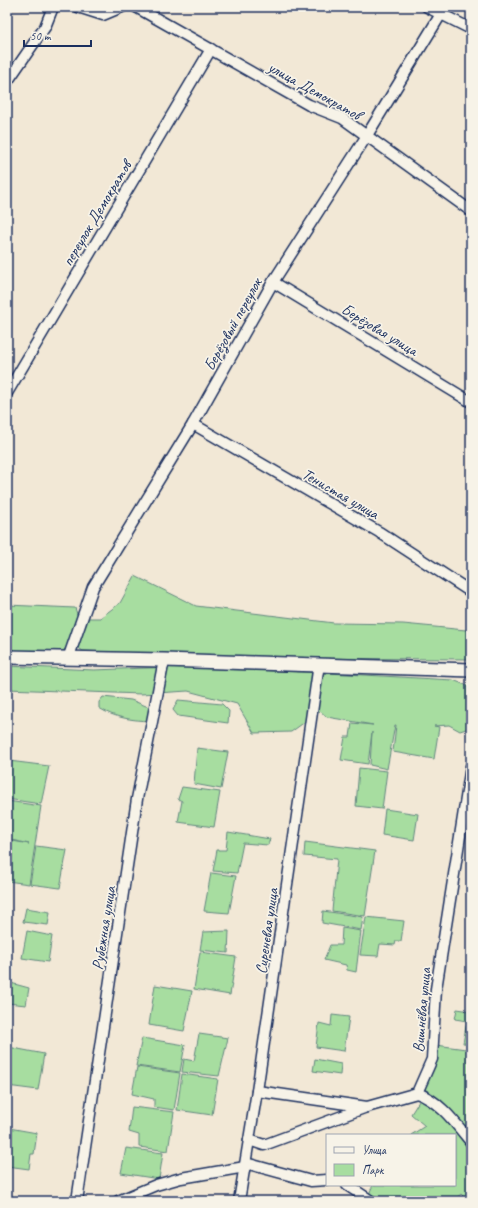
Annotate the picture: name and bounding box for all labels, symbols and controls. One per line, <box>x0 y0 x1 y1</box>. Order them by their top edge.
scale bar <box>24 22 91 48</box>
text: 50 m <box>30 28 52 44</box>
street label: улица Демократов <box>264 57 368 127</box>
street label: переулок Демократов <box>58 155 138 270</box>
street label: Берёзовый переулок <box>199 273 268 374</box>
street label: Берёзовая улица <box>338 299 423 361</box>
street label: Тенистая улица <box>299 464 383 524</box>
street label: Рубежная улица <box>88 884 121 971</box>
street label: Сиреневая улица <box>251 885 283 975</box>
street label: Вишнёвая улица <box>408 965 436 1053</box>
legend <box>326 1134 456 1186</box>
text: Улица <box>362 1142 387 1158</box>
text: Парк <box>362 1162 385 1178</box>

